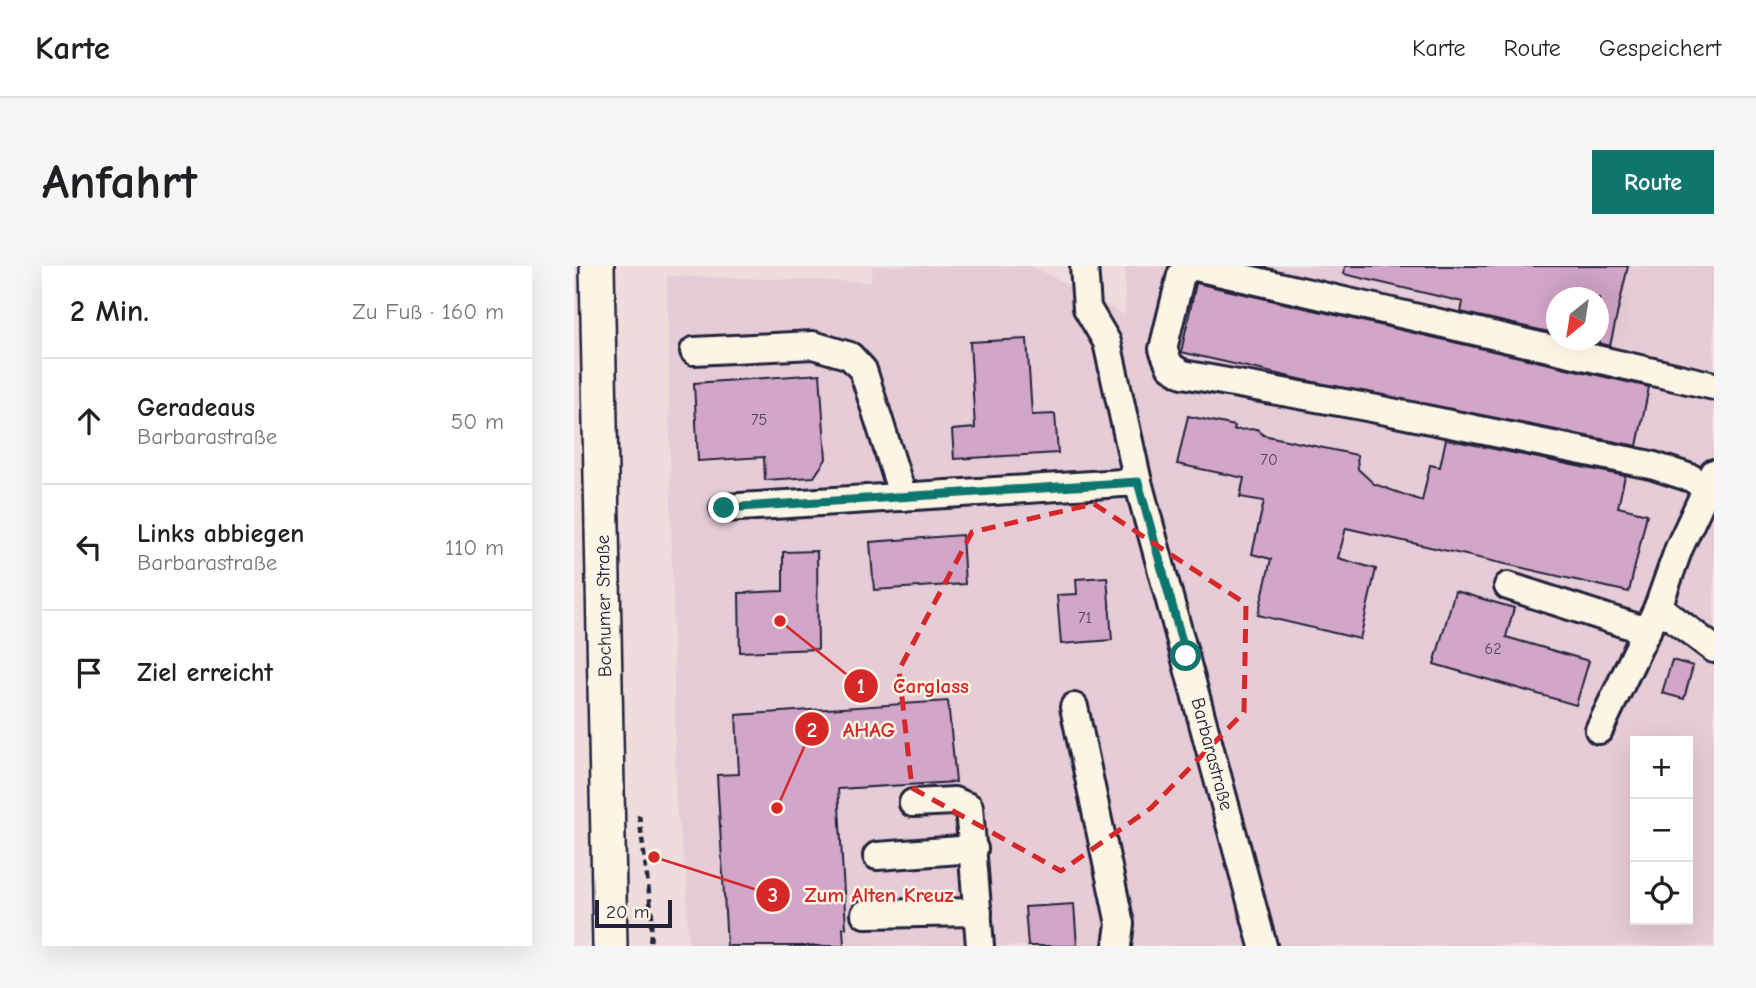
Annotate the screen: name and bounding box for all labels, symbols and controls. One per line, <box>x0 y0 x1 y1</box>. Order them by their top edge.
text: Karte <box>35 29 110 67</box>
text: Karte <box>1412 34 1466 62</box>
text: Route <box>1504 34 1561 62</box>
text: Gespeichert <box>1599 34 1721 62</box>
button: Route <box>1592 150 1714 214</box>
text: Anfahrt <box>42 154 197 210</box>
north arrow <box>1546 287 1609 350</box>
text: 2 Min. <box>70 294 149 329</box>
text: Zu Fuß · 160 m <box>352 298 504 325</box>
text: Geradeaus <box>137 393 255 423</box>
icon: ahead <box>70 402 108 440</box>
text: 50 m <box>451 408 504 435</box>
house number: 75 <box>751 411 767 429</box>
text: Barbarastraße <box>137 423 277 450</box>
house number: 70 <box>1260 451 1278 469</box>
route end <box>708 492 739 523</box>
text: Links abbiegen <box>137 519 304 549</box>
icon: left <box>70 528 108 566</box>
text: 110 m <box>445 534 504 561</box>
street label: Bochumer Straße <box>592 535 616 677</box>
text: Barbarastraße <box>137 549 277 576</box>
house number: 71 <box>1078 609 1092 627</box>
route start <box>1170 640 1201 671</box>
house number: 62 <box>1484 640 1502 658</box>
icon: arrive <box>70 654 108 692</box>
text: Ziel erreicht <box>137 658 273 688</box>
callout: Carglass <box>844 665 983 707</box>
text: 1 <box>857 674 865 698</box>
text: Carglass <box>893 674 969 698</box>
street label: Barbarastraße <box>1186 695 1238 813</box>
callout: AHAG <box>794 708 910 750</box>
text: 2 <box>807 718 817 742</box>
text: AHAG <box>843 718 895 742</box>
map controls <box>1630 736 1693 925</box>
button: + <box>1630 736 1693 799</box>
button: − <box>1630 799 1693 862</box>
button: locate <box>1630 862 1693 925</box>
callout: Zum Alten Kreuz <box>755 874 967 916</box>
text: 3 <box>768 883 778 907</box>
text: Zum Alten Kreuz <box>804 883 954 907</box>
scale bar <box>595 897 672 929</box>
text: 20 m <box>606 901 650 923</box>

